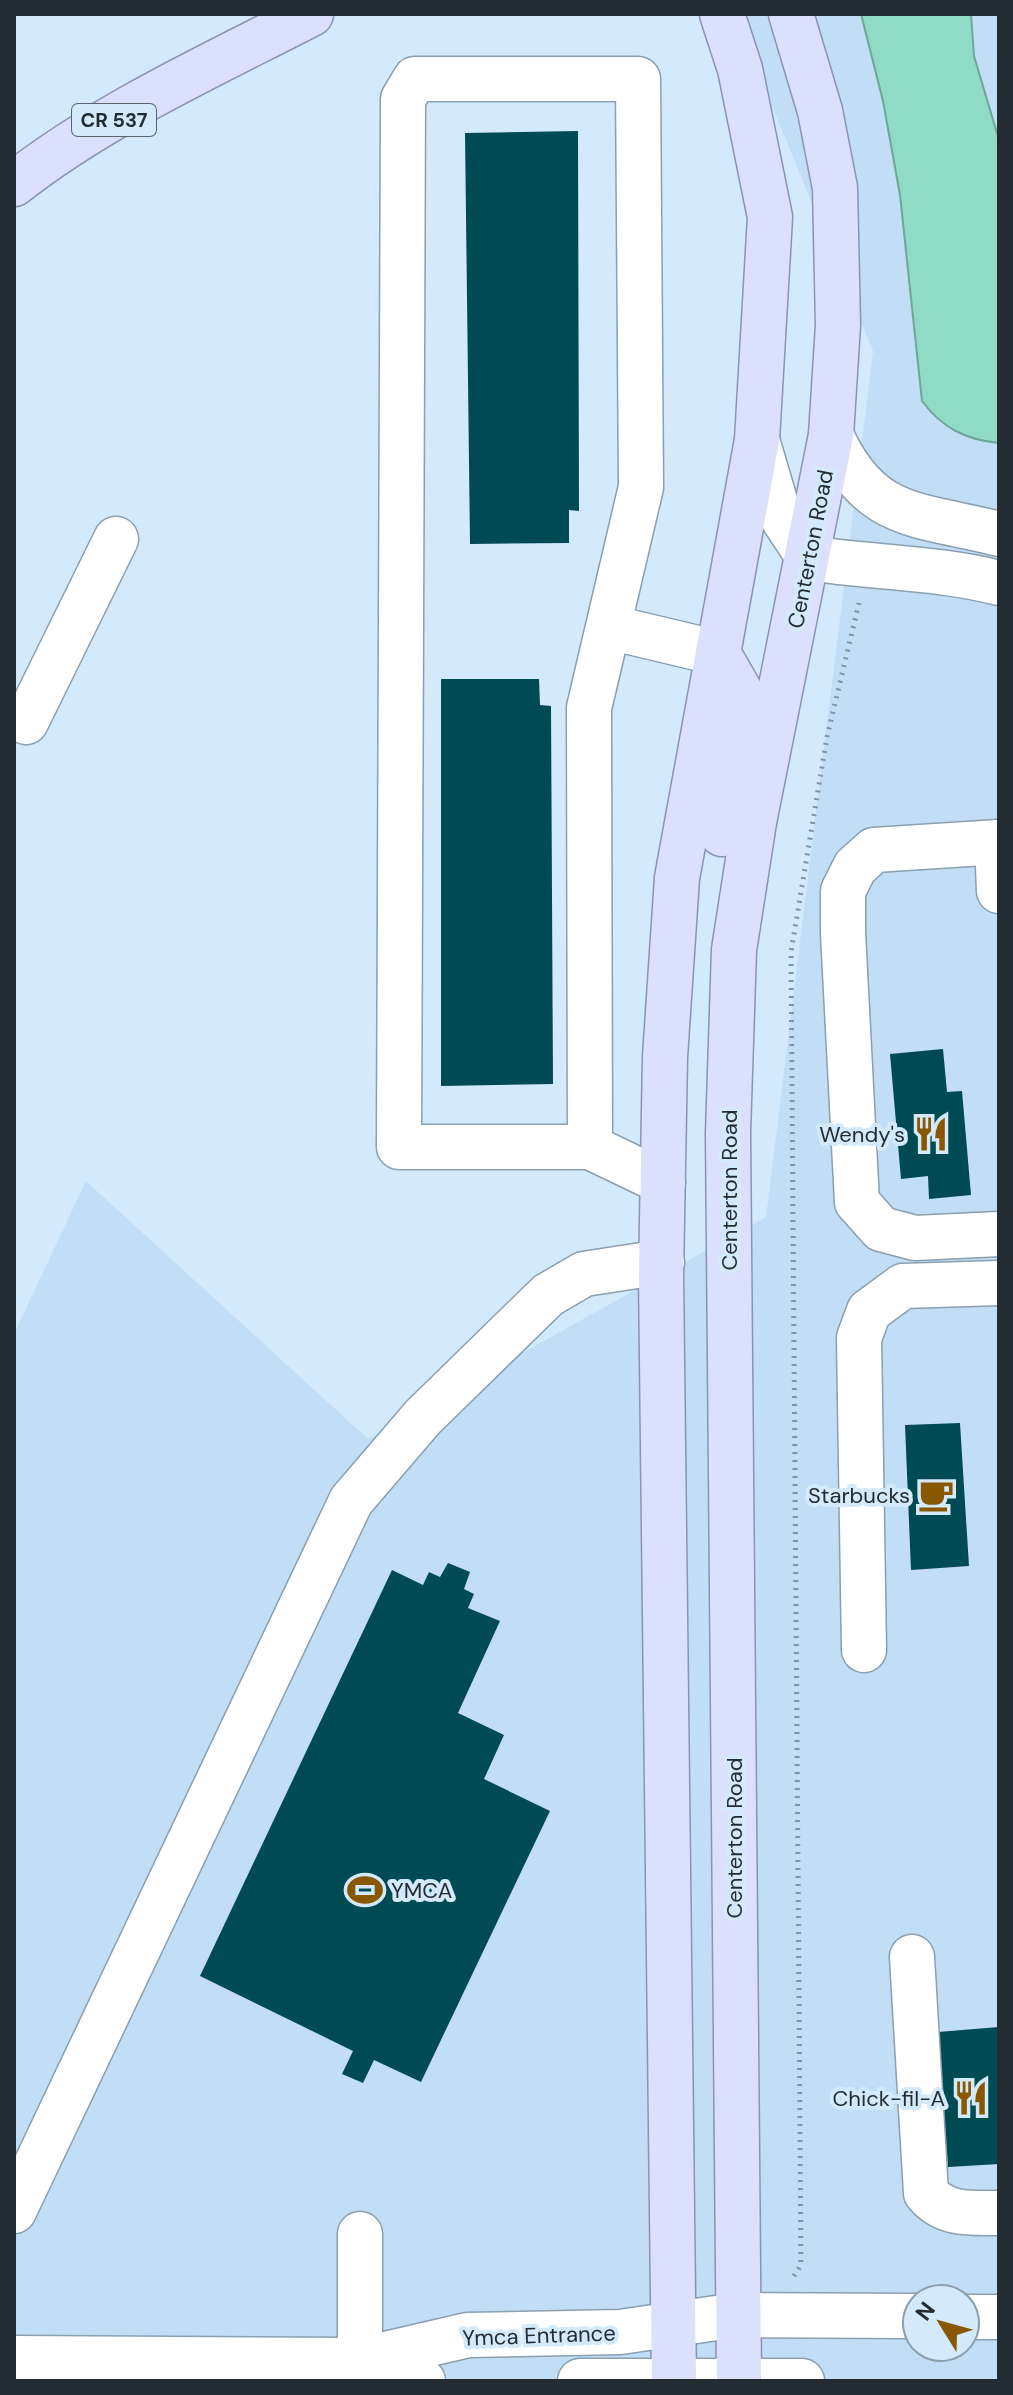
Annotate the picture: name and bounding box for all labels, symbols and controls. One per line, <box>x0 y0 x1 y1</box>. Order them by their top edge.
road number: CR 537 <box>72 104 156 136</box>
street label: Centerton Road <box>781 467 840 631</box>
street label: Centerton Road <box>715 1110 744 1270</box>
restaurant icon: Wendy's <box>912 1115 950 1153</box>
place label: Wendy's <box>819 1120 905 1149</box>
cafe icon: Starbucks <box>917 1476 955 1514</box>
place label: Starbucks <box>808 1481 910 1510</box>
street label: Centerton Road <box>720 1758 749 1918</box>
sports icon: YMCA <box>346 1871 384 1909</box>
place label: YMCA <box>391 1876 452 1905</box>
restaurant icon: Chick-fil-A <box>952 2079 990 2117</box>
place label: Chick-fil-A <box>833 2084 945 2113</box>
north arrow <box>901 2283 981 2363</box>
text: N <box>909 2296 942 2326</box>
street label: Ymca Entrance <box>462 2318 616 2353</box>

